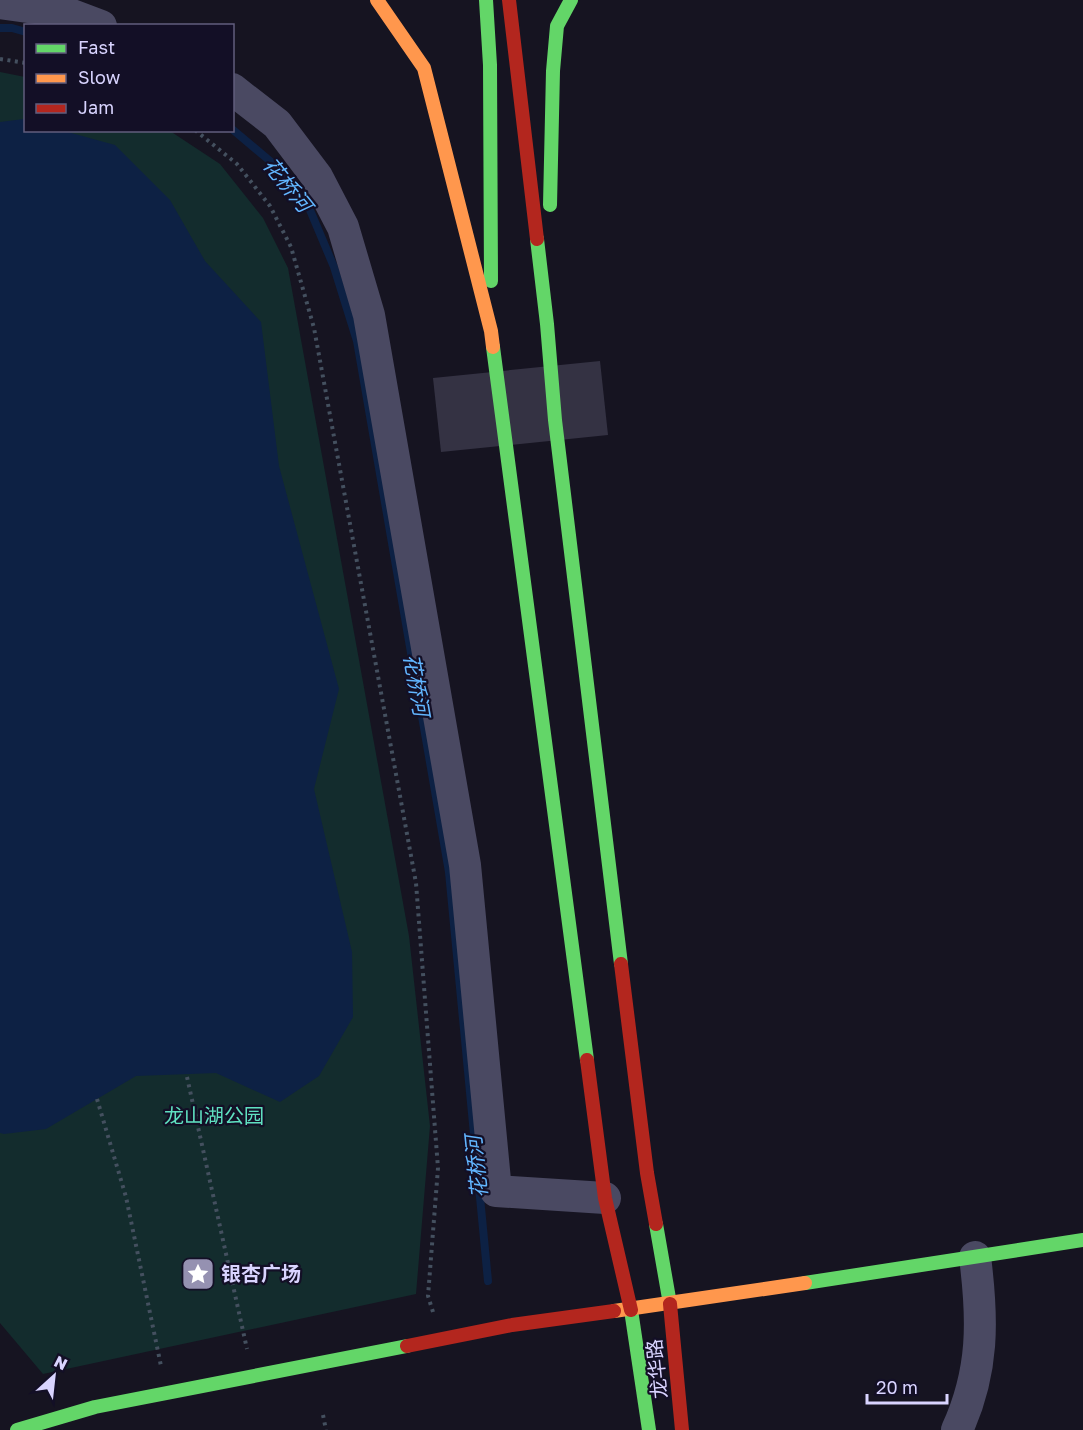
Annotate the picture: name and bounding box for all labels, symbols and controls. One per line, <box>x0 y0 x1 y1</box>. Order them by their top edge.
legend <box>24 24 234 132</box>
text: Fast <box>78 36 115 58</box>
text: Slow <box>78 66 121 88</box>
text: Jam <box>78 96 114 118</box>
water label: 花桥河 <box>258 152 320 220</box>
water label: 花桥河 <box>399 652 436 722</box>
park label: 龙山湖公园 <box>164 1103 264 1127</box>
water label: 花桥河 <box>459 1130 492 1200</box>
place icon: 银杏广场 <box>180 1256 216 1292</box>
place label: 银杏广场 <box>221 1261 301 1285</box>
street label: 龙华路 <box>641 1338 671 1400</box>
north arrow <box>24 1346 84 1406</box>
text: N <box>51 1351 71 1374</box>
scale bar <box>867 1367 946 1405</box>
text: 20 m <box>876 1376 918 1398</box>

